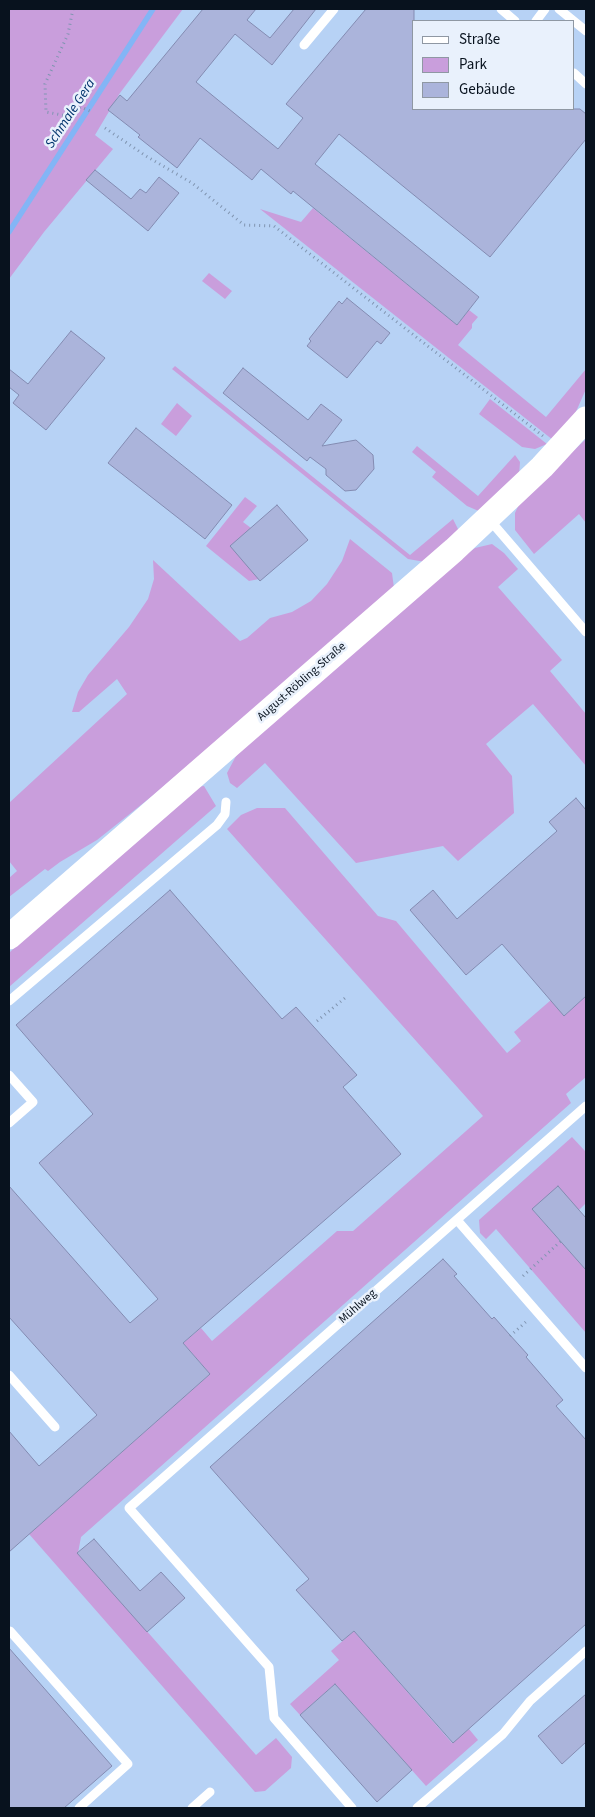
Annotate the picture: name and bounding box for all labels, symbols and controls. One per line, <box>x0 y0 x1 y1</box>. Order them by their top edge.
legend <box>412 20 575 110</box>
text: Straße <box>459 29 500 50</box>
text: Park <box>459 54 487 75</box>
water label: Schmale Gera <box>42 76 100 152</box>
text: Gebäude <box>459 79 515 100</box>
street label: August-Röbling-Straße <box>255 640 349 724</box>
street label: Mühlweg <box>336 1287 380 1327</box>

